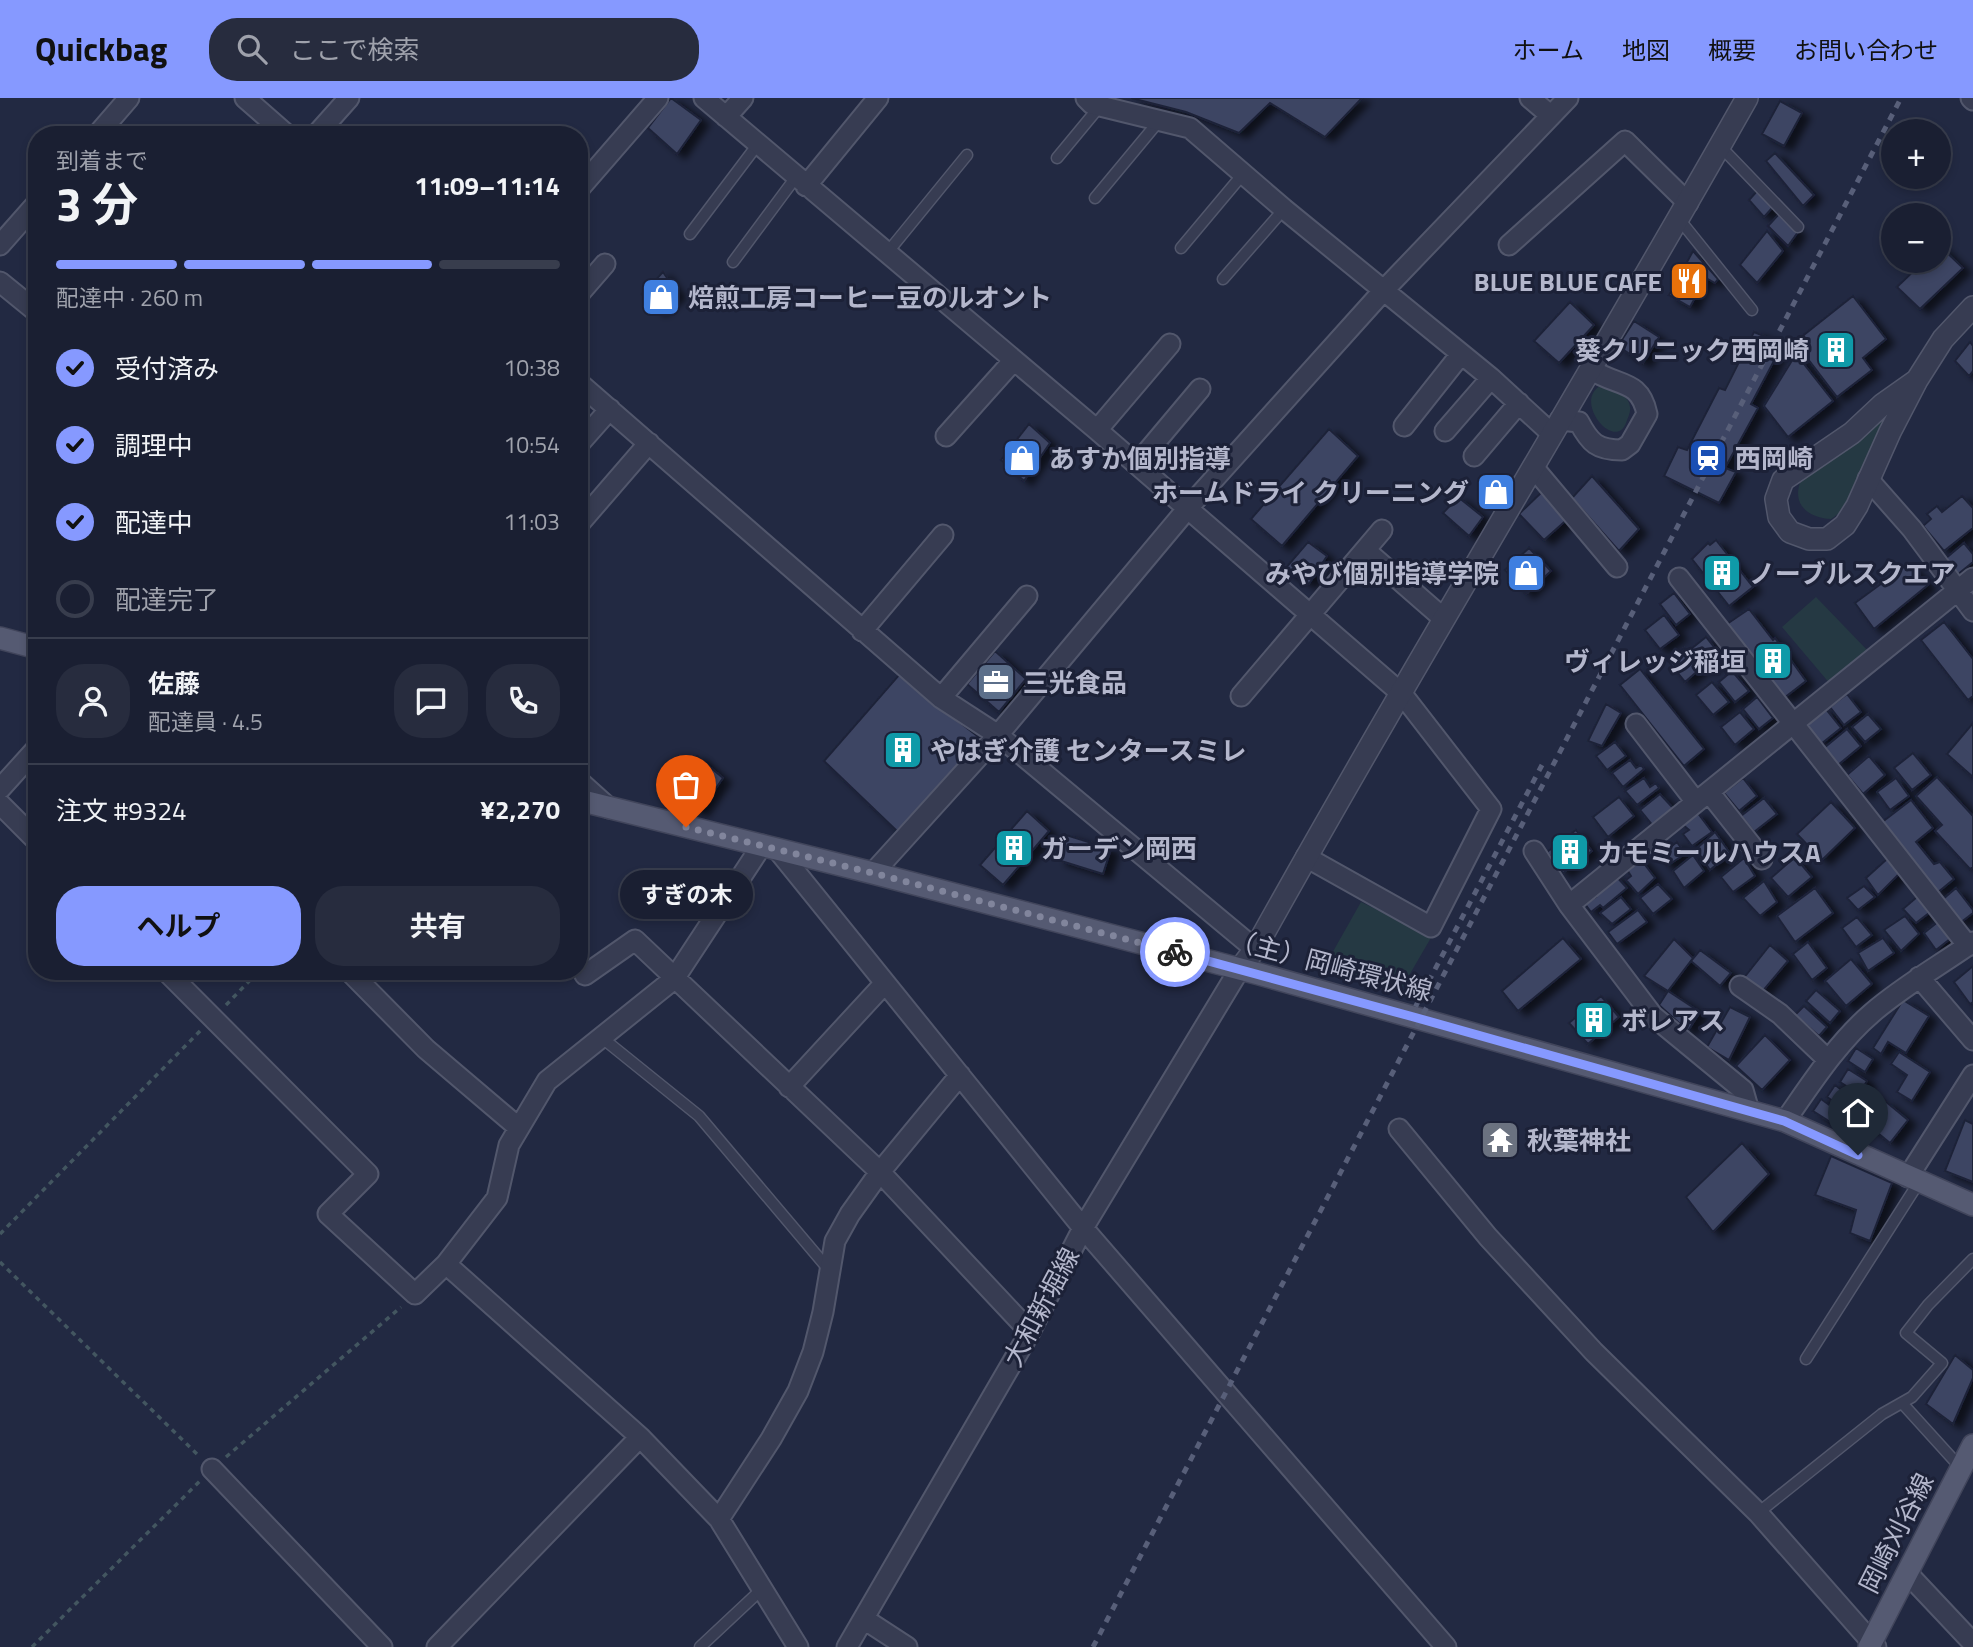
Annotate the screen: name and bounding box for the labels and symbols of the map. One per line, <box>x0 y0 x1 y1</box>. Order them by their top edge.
restaurant icon: BLUE BLUE CAFE <box>1668 260 1710 302</box>
place label: BLUE BLUE CAFE <box>1474 262 1662 301</box>
shop icon: 焙煎工房コーヒー豆のルオント <box>640 276 682 318</box>
place label: 焙煎工房コーヒー豆のルオント <box>688 278 1052 317</box>
building icon: 葵クリニック西岡崎 <box>1815 329 1857 371</box>
place label: 葵クリニック西岡崎 <box>1575 331 1809 370</box>
shop icon: あすか個別指導 <box>1001 437 1043 479</box>
station icon: 西岡崎 <box>1687 437 1729 479</box>
place label: あすか個別指導 <box>1049 439 1231 478</box>
place label: 西岡崎 <box>1735 439 1813 478</box>
shop icon: ホームドライ クリーニング <box>1475 471 1517 513</box>
place label: ホームドライ クリーニング <box>1152 473 1469 512</box>
shop icon: みやび個別指導学院 <box>1505 552 1547 594</box>
building icon: ノーブルスクエア <box>1701 552 1743 594</box>
place label: みやび個別指導学院 <box>1265 554 1499 593</box>
place label: ノーブルスクエア <box>1749 554 1955 593</box>
building icon: ヴィレッジ稲垣 <box>1752 640 1794 682</box>
place label: ヴィレッジ稲垣 <box>1564 642 1746 681</box>
office icon: 三光食品 <box>975 661 1017 703</box>
place label: 三光食品 <box>1023 663 1127 702</box>
building icon: やはぎ介護 センタースミレ <box>882 729 924 771</box>
place label: やはぎ介護 センタースミレ <box>930 731 1246 770</box>
pin <box>656 755 716 827</box>
building icon: ガーデン岡西 <box>993 827 1035 869</box>
place label: ガーデン岡西 <box>1041 829 1197 868</box>
building icon: カモミールハウスA <box>1549 831 1591 873</box>
place label: カモミールハウスA <box>1597 833 1821 872</box>
callout: すぎの木 <box>620 869 752 918</box>
courier <box>1140 917 1210 987</box>
street label: （主）岡崎環状線 <box>1225 919 1437 1011</box>
building icon: ボレアス <box>1573 999 1615 1041</box>
place label: ボレアス <box>1621 1001 1725 1040</box>
pin <box>1828 1083 1888 1155</box>
temple icon: 秋葉神社 <box>1479 1119 1521 1161</box>
place label: 秋葉神社 <box>1527 1121 1631 1160</box>
street label: 大和新堀線 <box>993 1240 1089 1374</box>
street label: 岡崎刈谷線 <box>1849 1466 1943 1600</box>

